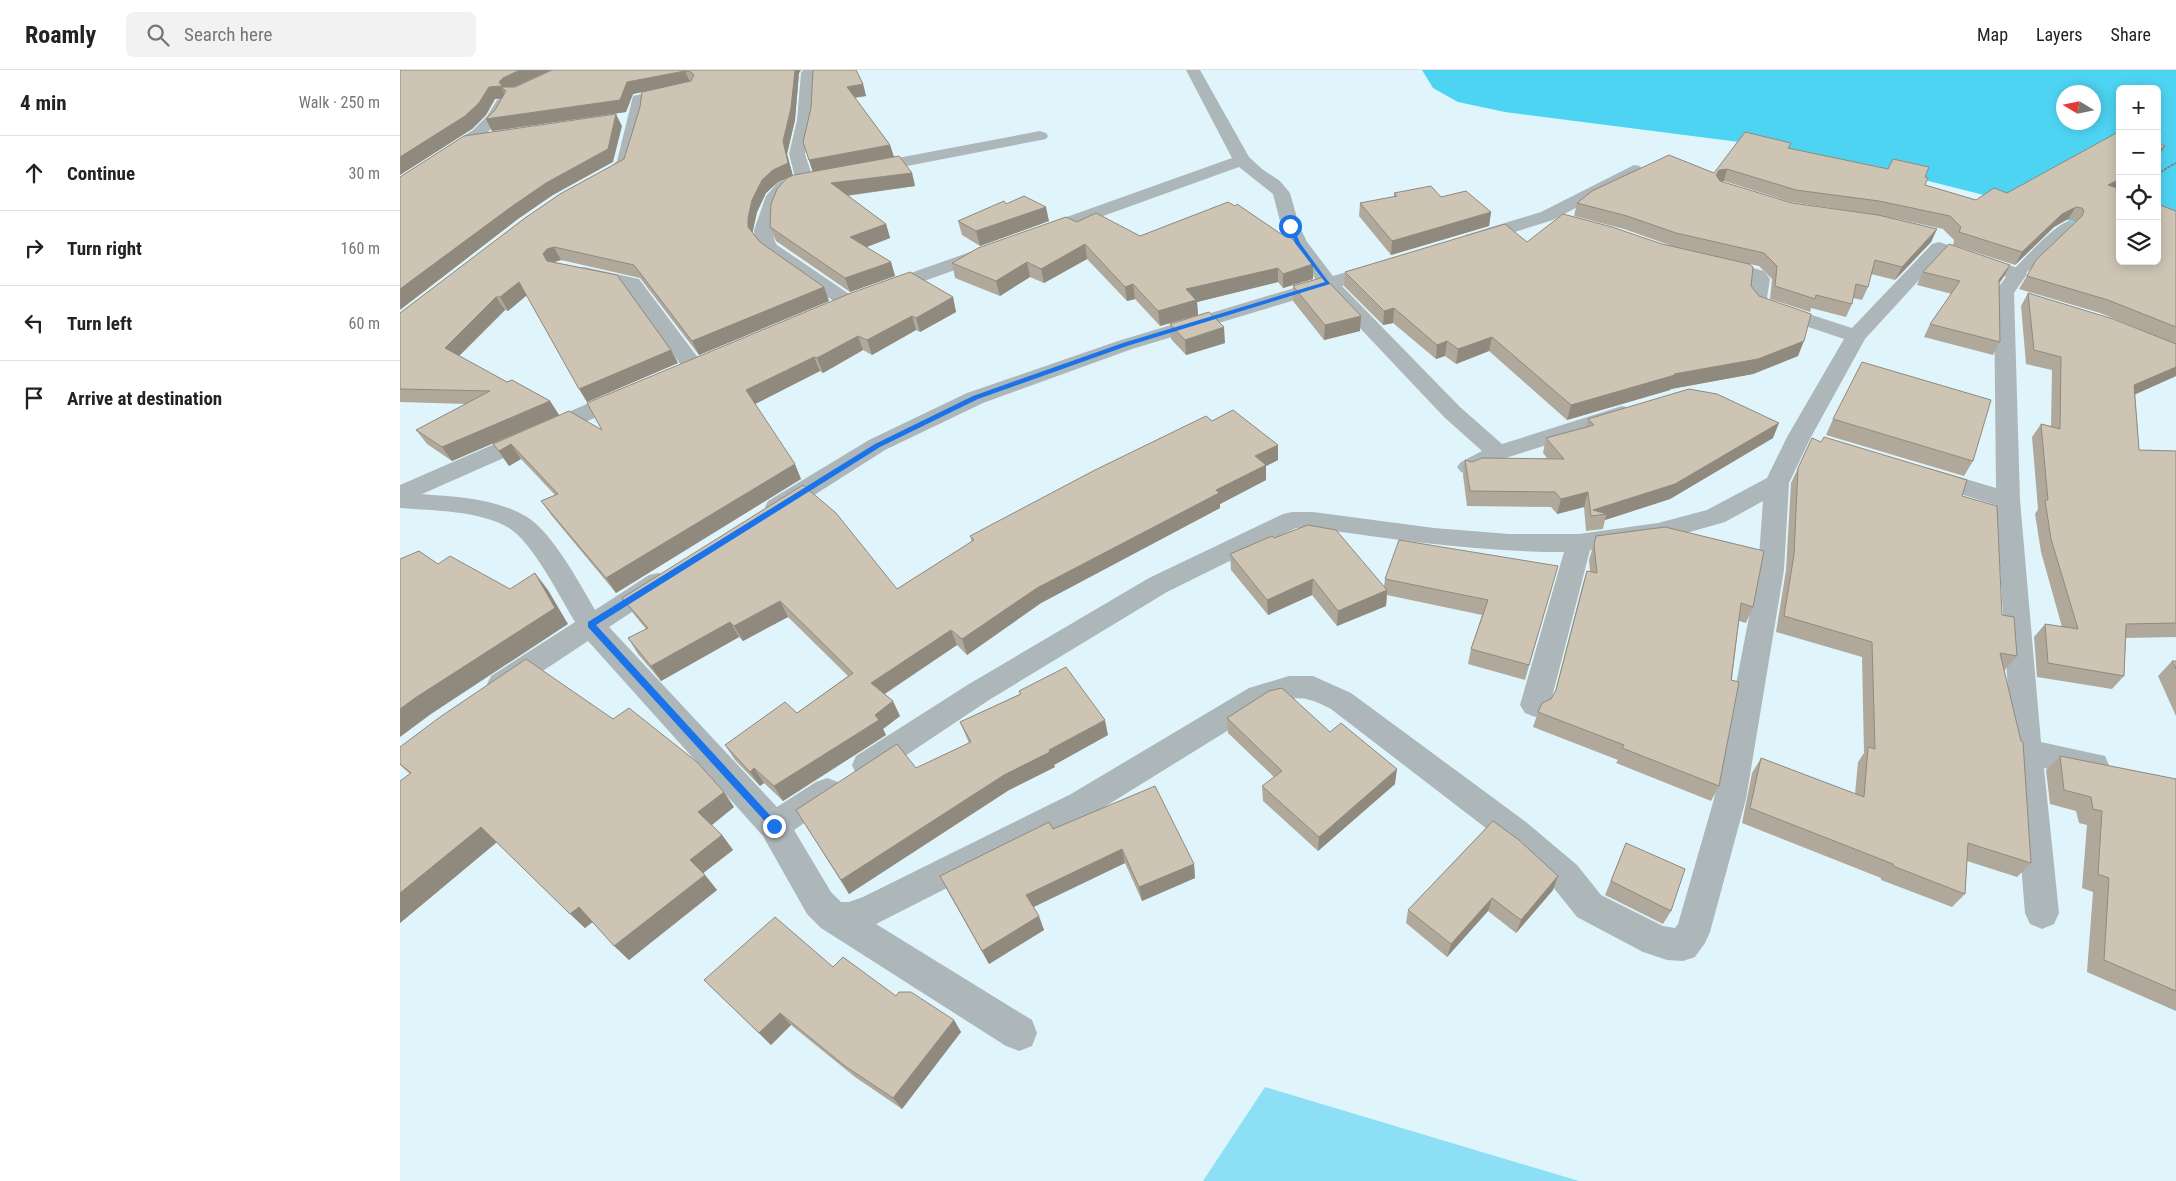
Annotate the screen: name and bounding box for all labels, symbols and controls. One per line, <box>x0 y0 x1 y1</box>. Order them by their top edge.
search box <box>126 12 476 57</box>
text: Roamly <box>25 21 96 49</box>
icon: search <box>144 21 172 49</box>
text: Search here <box>184 23 272 46</box>
text: Map <box>1977 24 2008 45</box>
text: Layers <box>2036 24 2083 45</box>
text: Share <box>2111 24 2151 45</box>
north arrow <box>2056 85 2101 130</box>
map controls <box>2116 85 2161 265</box>
button: + <box>2116 85 2161 130</box>
text: 4 min <box>20 91 67 115</box>
text: Walk · 250 m <box>299 93 380 112</box>
button: − <box>2116 130 2161 175</box>
icon: ahead <box>20 159 48 187</box>
text: Continue <box>67 162 135 185</box>
text: 30 m <box>348 164 380 183</box>
button: locate <box>2116 175 2161 220</box>
route start <box>1279 215 1302 238</box>
button: layers <box>2116 220 2161 265</box>
icon: right <box>20 234 48 262</box>
text: Turn right <box>67 237 142 260</box>
text: 160 m <box>341 239 380 258</box>
icon: left <box>20 309 48 337</box>
text: Turn left <box>67 312 132 335</box>
text: 60 m <box>348 314 380 333</box>
icon: arrive <box>20 384 48 412</box>
text: Arrive at destination <box>67 387 222 410</box>
route end <box>763 815 786 838</box>

